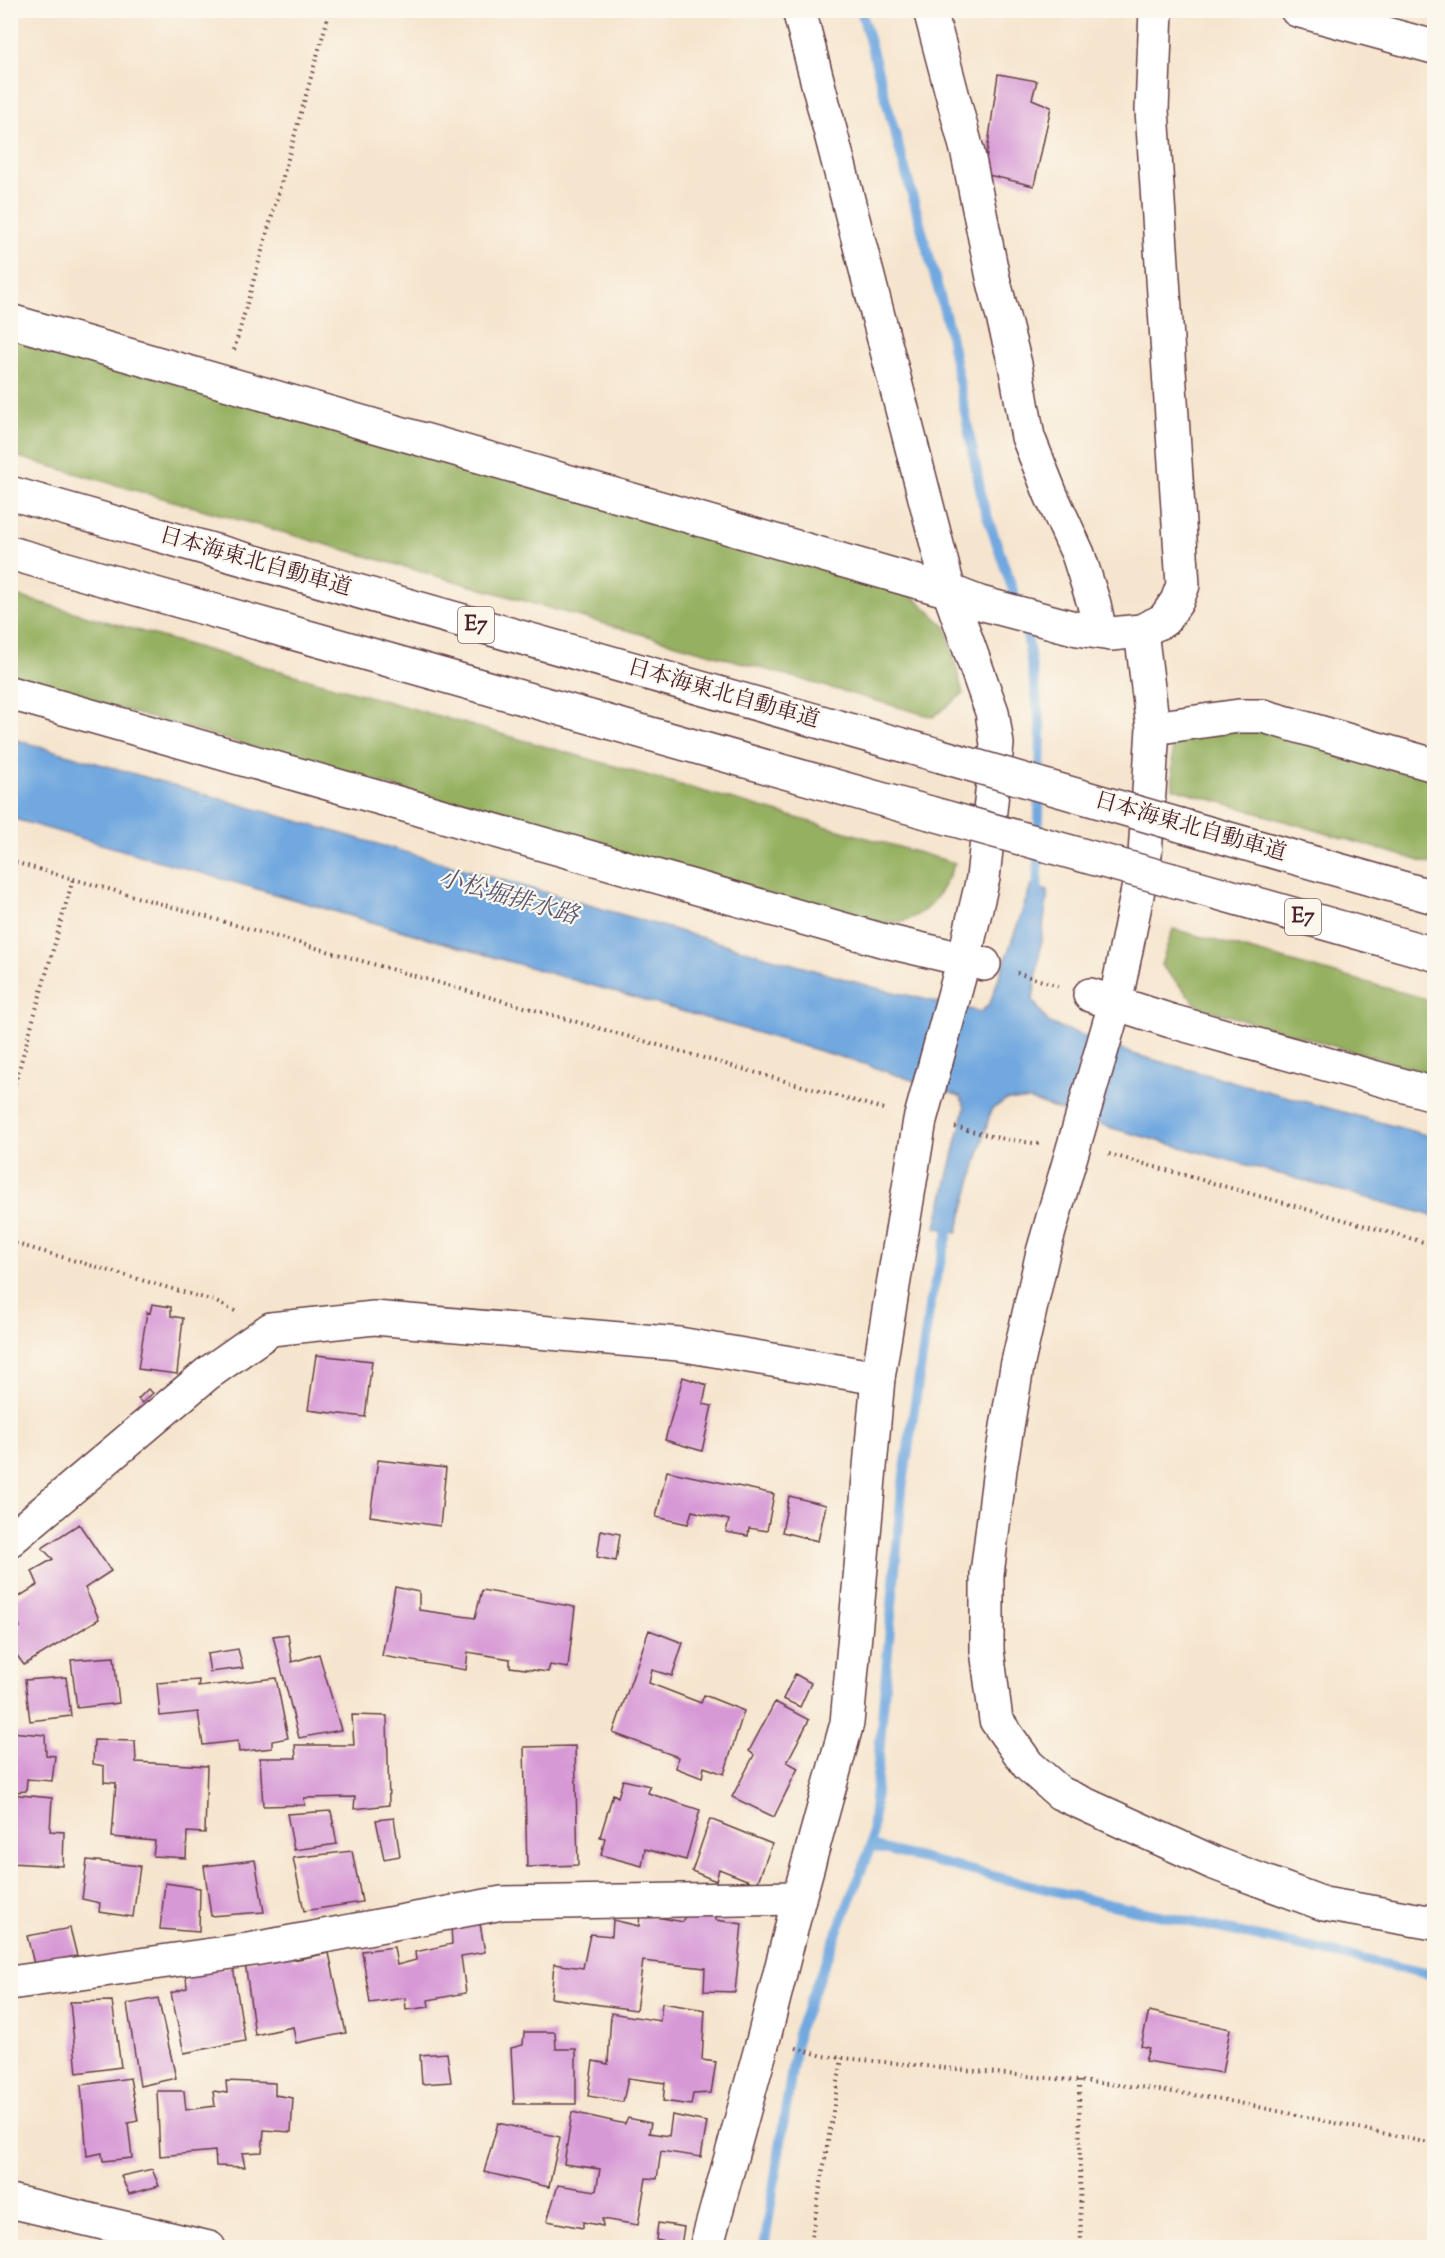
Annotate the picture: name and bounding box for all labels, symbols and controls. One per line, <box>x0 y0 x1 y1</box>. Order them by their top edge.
street label: 日本海東北自動車道 <box>155 520 355 606</box>
road number: E7 <box>458 607 494 643</box>
street label: 日本海東北自動車道 <box>623 652 823 738</box>
street label: 日本海東北自動車道 <box>1090 785 1290 871</box>
water label: 小松堀排水路 <box>434 862 584 935</box>
road number: E7 <box>1285 899 1321 935</box>

